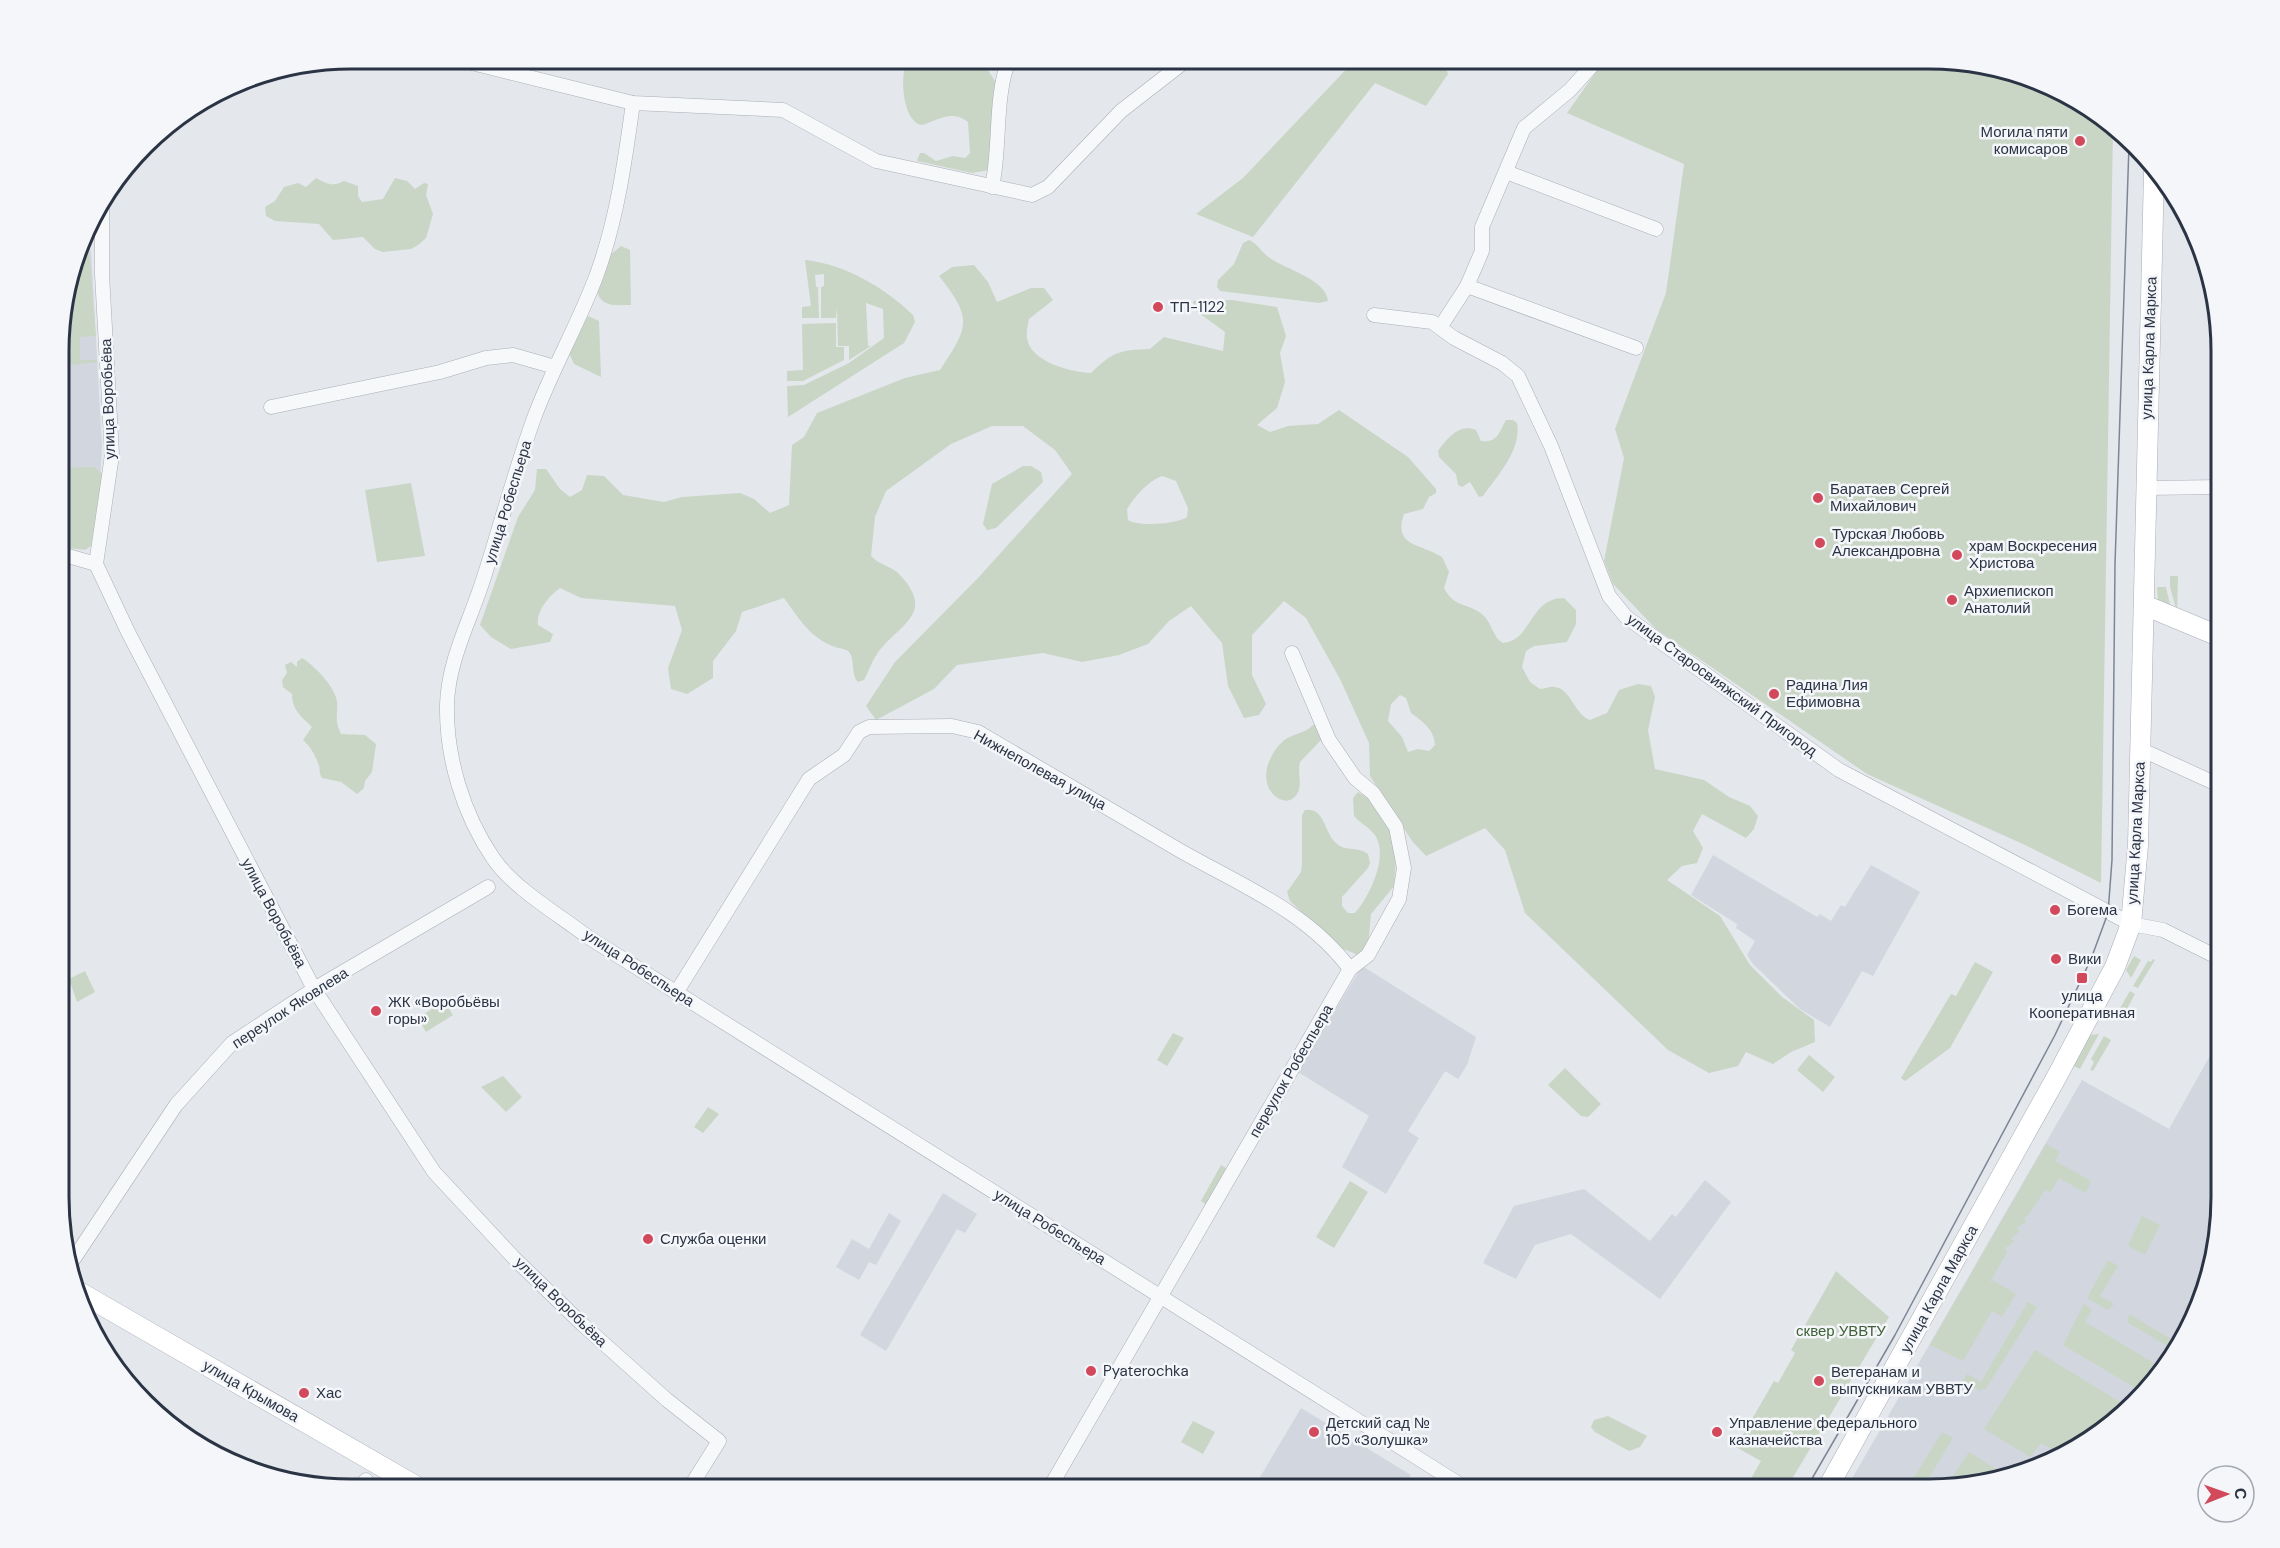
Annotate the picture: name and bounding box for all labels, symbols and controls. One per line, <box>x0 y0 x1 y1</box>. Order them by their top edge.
place label: Могила пяти комисаров <box>1981 122 2068 159</box>
marker: Могила пяти комисаров <box>2073 134 2087 148</box>
street label: улица Карла Маркса <box>2137 275 2162 420</box>
place label: ТП-1122 <box>1170 297 1225 317</box>
marker: ТП-1122 <box>1151 300 1165 314</box>
street label: улица Воробьёва <box>96 337 120 460</box>
street label: улица Робеспьера <box>480 437 536 566</box>
place label: Баратаев Сергей Михайлович <box>1830 479 1949 516</box>
marker: Баратаев Сергей Михайлович <box>1811 491 1825 505</box>
place label: Турская Любовь Александровна <box>1832 524 1945 561</box>
marker: Турская Любовь Александровна <box>1813 536 1827 550</box>
place label: храм Воскресения Христова <box>1969 536 2097 573</box>
marker: храм Воскресения Христова <box>1950 548 1964 562</box>
place label: Архиепископ Анатолий <box>1964 581 2054 618</box>
marker: Архиепископ Анатолий <box>1945 593 1959 607</box>
street label: улица Старосвияжский Пригород <box>1623 609 1821 761</box>
place label: Радина Лия Ефимовна <box>1786 675 1868 712</box>
marker: Радина Лия Ефимовна <box>1767 687 1781 701</box>
street label: Нижнеполевая улица <box>970 725 1110 815</box>
street label: улица Карла Маркса <box>2122 760 2150 905</box>
street label: улица Воробьёва <box>237 855 312 972</box>
place label: Богема <box>2067 900 2118 920</box>
marker: Богема <box>2048 903 2062 917</box>
street label: улица Робеспьера <box>580 925 699 1012</box>
place label: Вики <box>2068 949 2101 969</box>
marker: Вики <box>2049 952 2063 966</box>
street label: переулок Яковлева <box>228 963 352 1053</box>
marker: улица Кооперативная <box>2075 971 2089 985</box>
place label: улица Кооперативная <box>2029 986 2135 1023</box>
place label: ЖК «Воробьёвы горы» <box>388 992 500 1029</box>
street label: переулок Робеспьера <box>1245 1000 1338 1141</box>
marker: ЖК «Воробьёвы горы» <box>369 1004 383 1018</box>
street label: улица Робеспьера <box>990 1185 1110 1270</box>
street label: улица Карла Маркса <box>1896 1221 1983 1356</box>
place label: Служба оценки <box>660 1229 766 1249</box>
marker: Служба оценки <box>641 1232 655 1246</box>
street label: улица Воробьёва <box>510 1253 612 1352</box>
park label: сквер УВВТУ <box>1796 1321 1886 1341</box>
street label: улица Крымова <box>199 1355 303 1427</box>
place label: Pyaterochka <box>1103 1361 1189 1381</box>
place label: Ветеранам и выпускникам УВВТУ <box>1831 1362 1973 1399</box>
marker: Pyaterochka <box>1084 1364 1098 1378</box>
marker: Ветеранам и выпускникам УВВТУ <box>1812 1374 1826 1388</box>
place label: Хас <box>316 1383 342 1403</box>
marker: Хас <box>297 1386 311 1400</box>
place label: Детский сад № 105 «Золушка» <box>1326 1413 1430 1450</box>
place label: Управление федерального казначейства <box>1729 1413 1917 1450</box>
marker: Детский сад № 105 «Золушка» <box>1307 1425 1321 1439</box>
marker: Управление федерального казначейства <box>1710 1425 1724 1439</box>
north arrow <box>2196 1464 2256 1524</box>
text: С <box>2230 1488 2251 1500</box>

